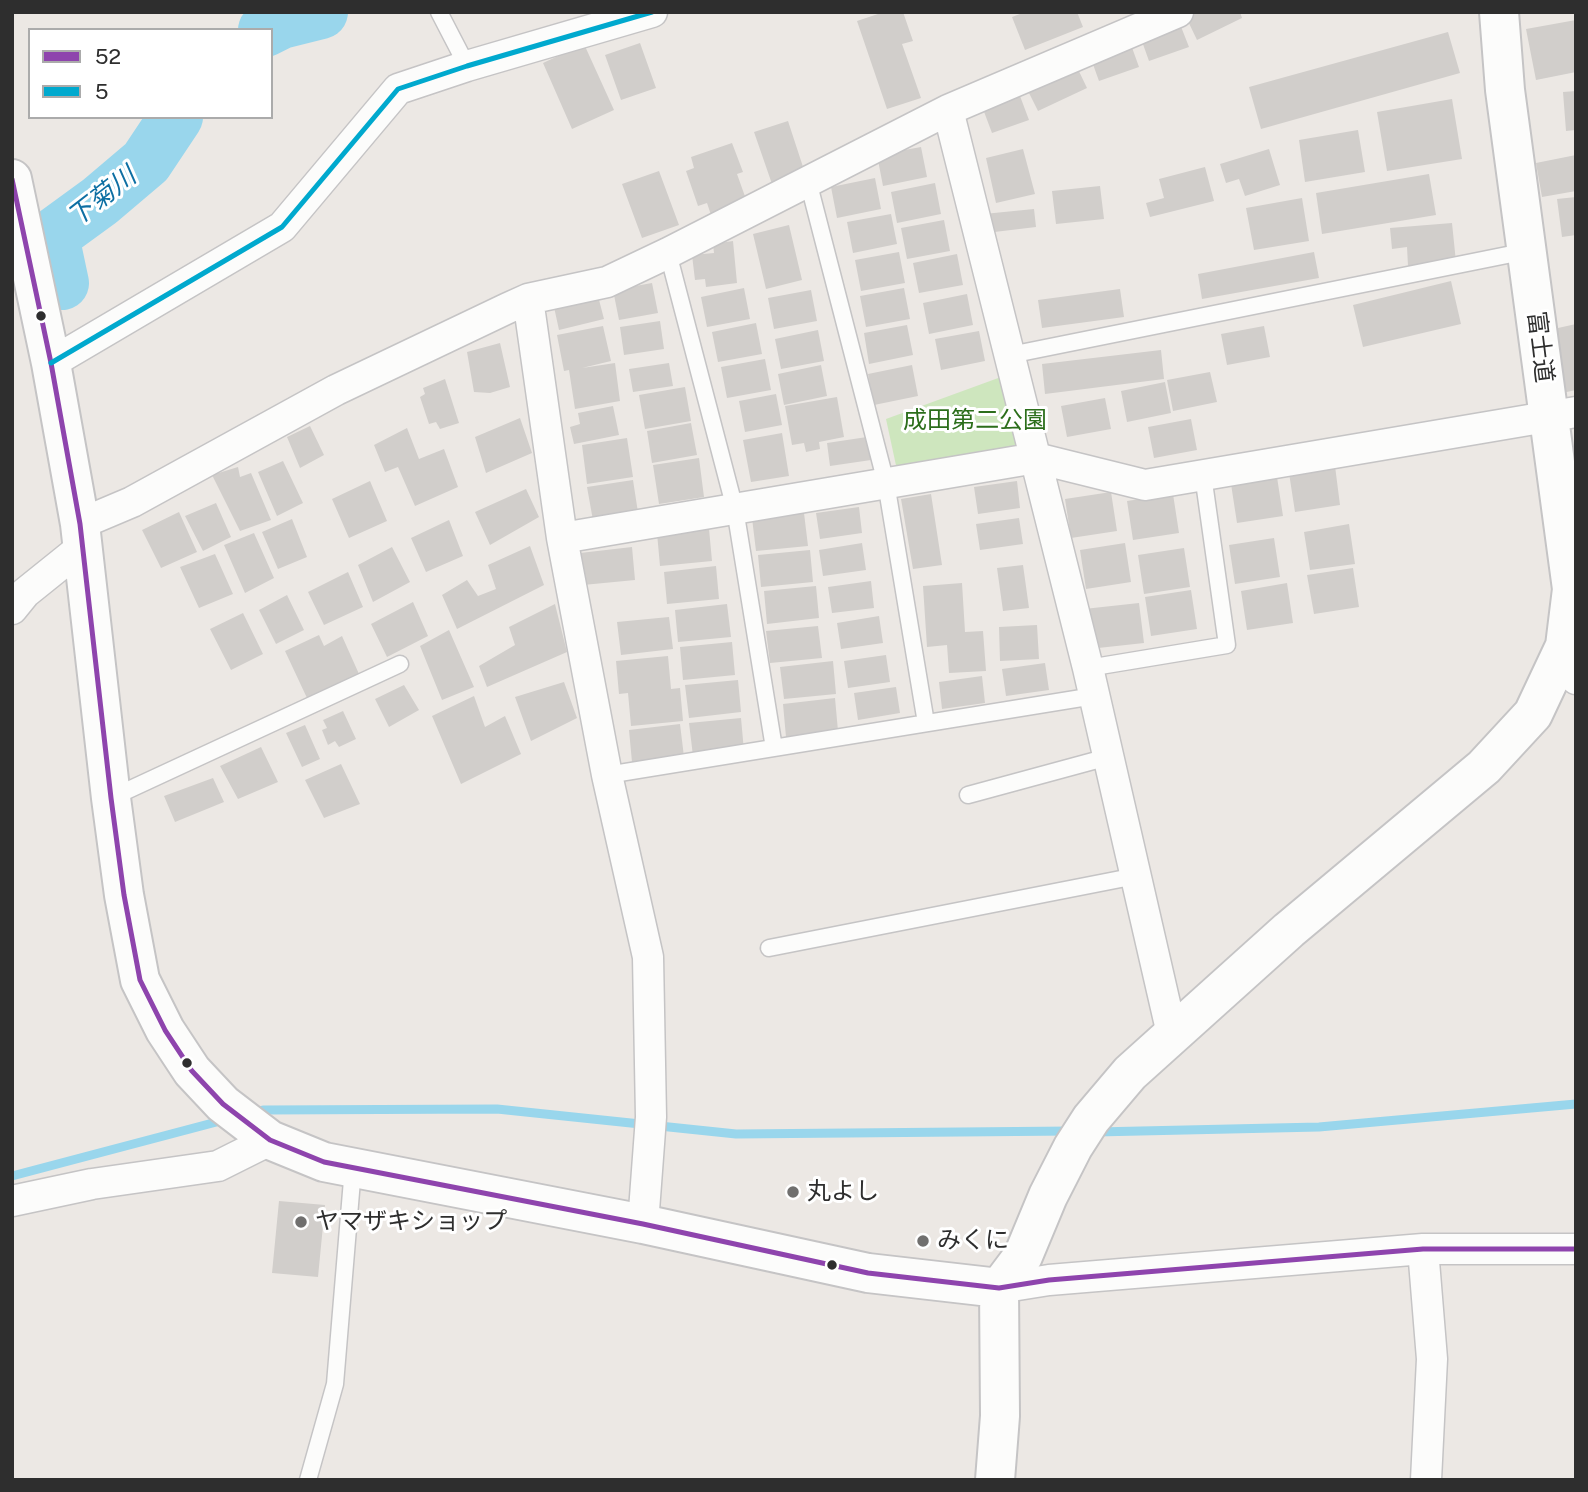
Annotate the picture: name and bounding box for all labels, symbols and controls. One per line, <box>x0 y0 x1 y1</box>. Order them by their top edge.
legend <box>28 28 273 119</box>
text: 52 <box>95 44 121 69</box>
text: 5 <box>95 79 108 104</box>
water label: 下菊川 <box>62 161 142 233</box>
unlabelled marker <box>34 309 48 323</box>
street label: 富士道 <box>1521 310 1559 384</box>
park label: 成田第二公園 <box>903 407 1047 435</box>
unlabelled marker <box>180 1056 194 1070</box>
place label: 丸よし <box>807 1178 879 1206</box>
marker: 丸よし <box>785 1184 801 1200</box>
place label: ヤマザキショップ <box>315 1208 507 1236</box>
marker: ヤマザキショップ <box>293 1214 309 1230</box>
place label: みくに <box>937 1227 1009 1255</box>
marker: みくに <box>915 1233 931 1249</box>
unlabelled marker <box>825 1258 839 1272</box>

